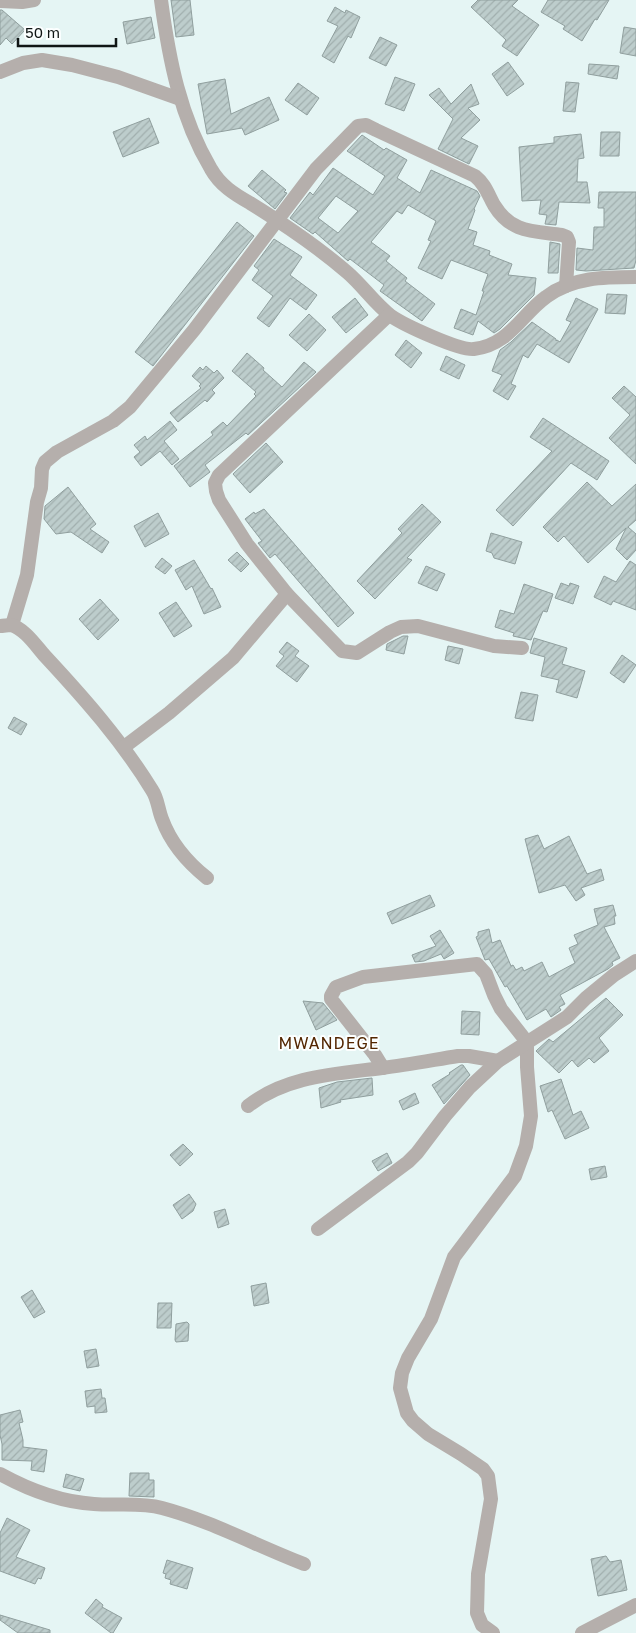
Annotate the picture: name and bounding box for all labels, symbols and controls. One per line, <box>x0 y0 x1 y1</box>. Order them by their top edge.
scale bar <box>18 15 115 47</box>
text: 50 m <box>25 23 60 41</box>
district label: MWANDEGE <box>279 1033 379 1053</box>

